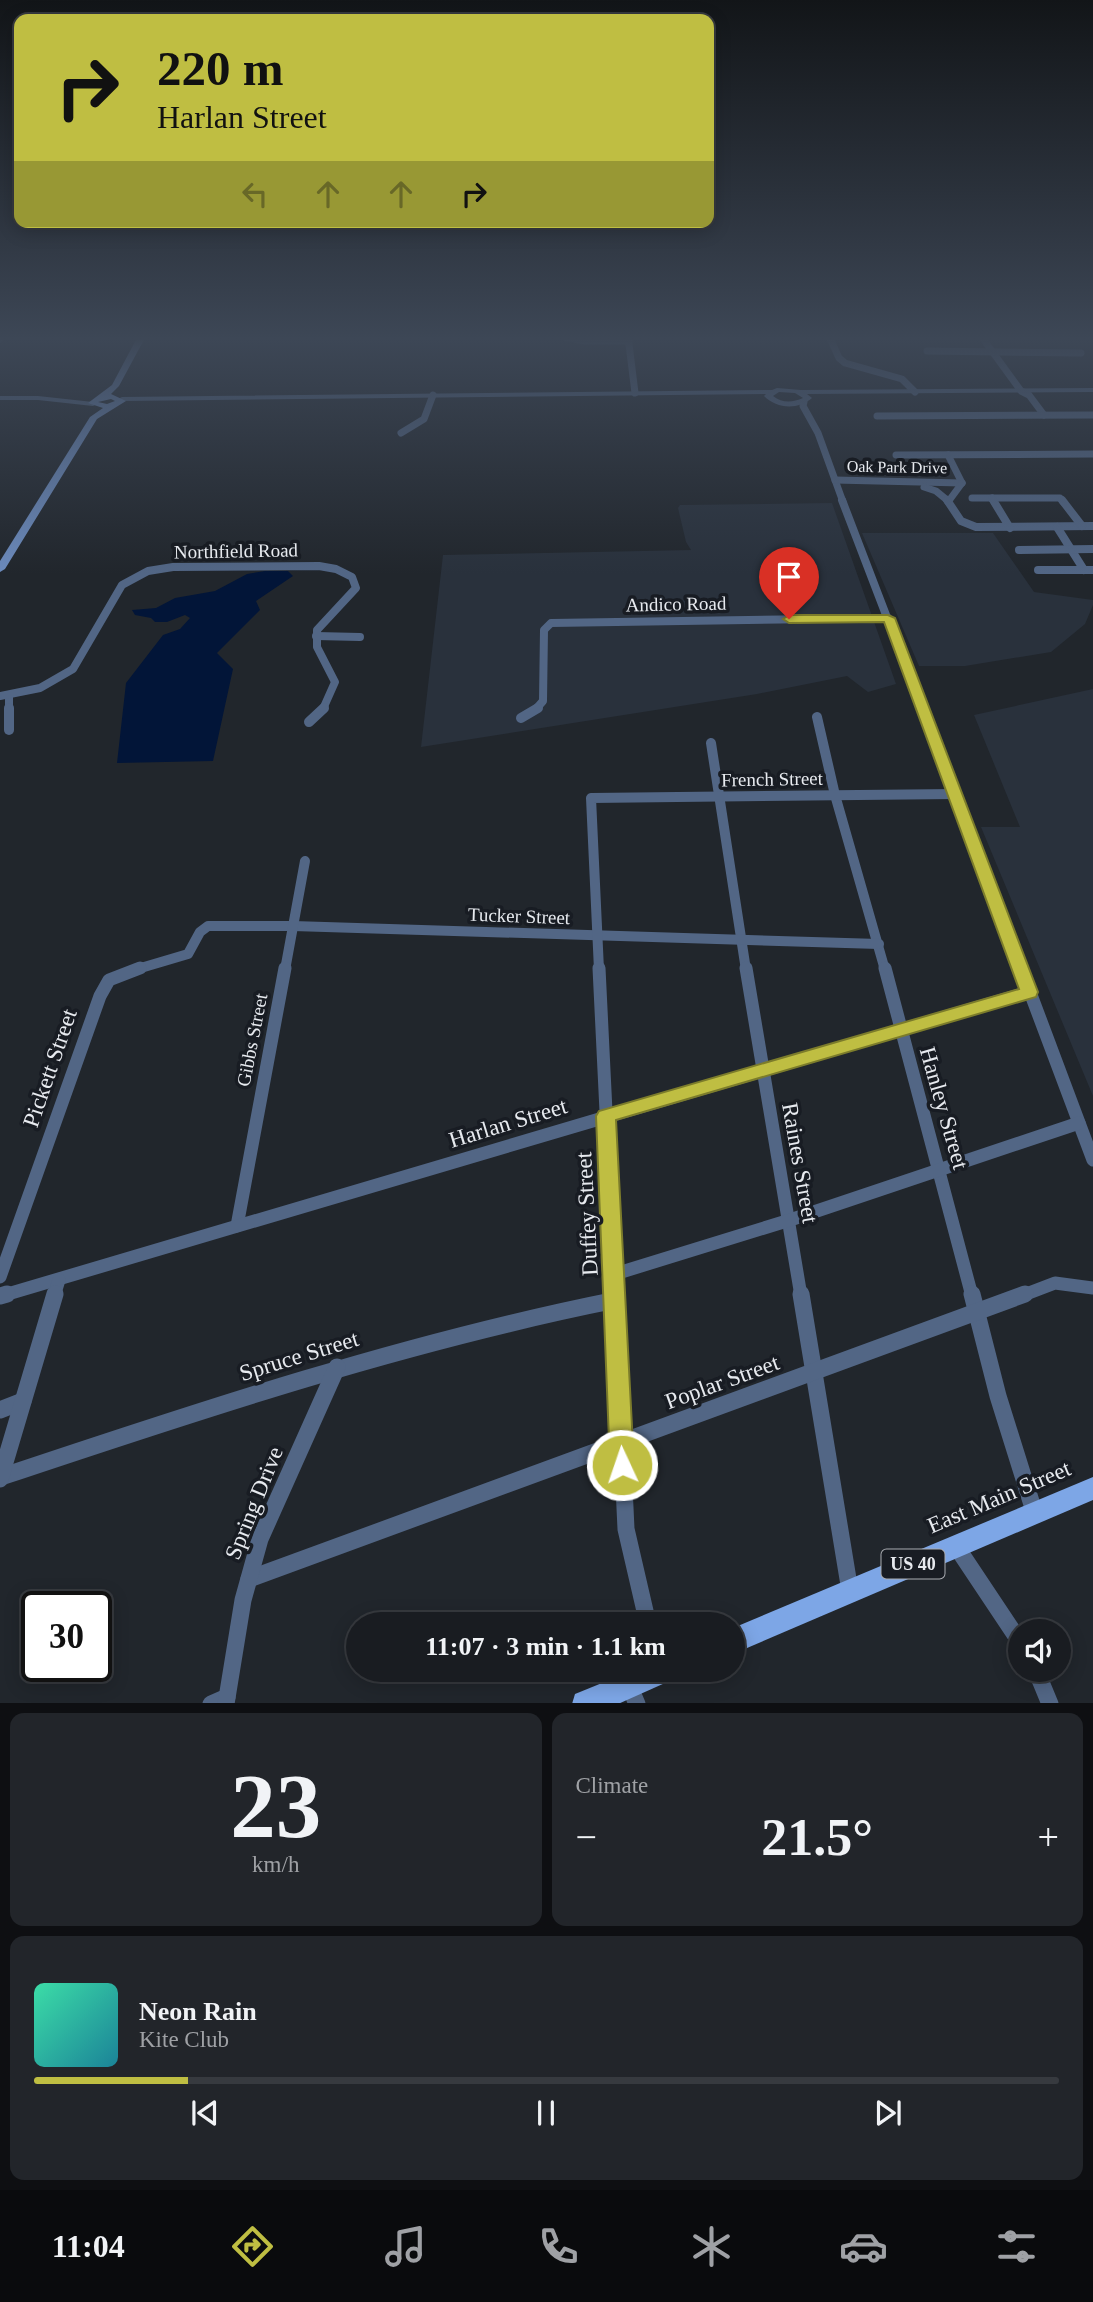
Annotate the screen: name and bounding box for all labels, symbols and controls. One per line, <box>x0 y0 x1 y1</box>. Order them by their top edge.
text: 220 m <box>157 41 284 96</box>
icon: right <box>42 42 133 133</box>
text: Harlan Street <box>157 99 327 135</box>
icon: left <box>236 175 274 213</box>
icon: ahead <box>309 175 347 213</box>
icon: ahead <box>382 175 420 213</box>
icon: right <box>455 175 493 213</box>
street label: Oak Park Drive <box>847 458 947 476</box>
street label: Northfield Road <box>174 539 299 563</box>
pin <box>759 547 819 619</box>
icon: arrive <box>770 558 808 596</box>
street label: Andico Road <box>625 593 727 615</box>
street label: French Street <box>721 768 824 790</box>
street label: Tucker Street <box>468 904 571 928</box>
street label: Gibbs Street <box>233 991 271 1088</box>
street label: Pickett Street <box>18 1005 82 1130</box>
street label: Hanley Street <box>915 1044 974 1172</box>
street label: Harlan Street <box>446 1093 571 1153</box>
street label: Raines Street <box>777 1101 823 1226</box>
street label: Duffey Street <box>571 1151 603 1277</box>
street label: Spruce Street <box>236 1326 362 1386</box>
street label: Poplar Street <box>662 1350 783 1414</box>
position arrow <box>585 1428 659 1502</box>
street label: Spring Drive <box>220 1443 288 1563</box>
street label: East Main Street <box>924 1455 1075 1538</box>
road number: US 40 <box>881 1549 944 1578</box>
speed limit sign: 30 <box>21 1591 112 1682</box>
map controls <box>1008 1619 1071 1682</box>
button: sound <box>1008 1619 1071 1682</box>
text: 11:07 · 3 min · 1.1 km <box>425 1632 666 1661</box>
text: 23 <box>230 1756 321 1857</box>
text: Climate <box>576 1773 648 1798</box>
text: 21.5° <box>761 1809 873 1866</box>
text: − <box>576 1816 597 1858</box>
text: + <box>1038 1816 1059 1858</box>
text: km/h <box>252 1852 299 1877</box>
text: Neon Rain <box>139 1997 257 2026</box>
text: Kite Club <box>139 2027 229 2052</box>
icon: previous <box>186 2094 224 2132</box>
icon: pause <box>527 2094 565 2132</box>
icon: next <box>869 2094 907 2132</box>
icon: directions <box>228 2222 277 2271</box>
icon: music <box>381 2222 430 2271</box>
icon: phone <box>534 2222 583 2271</box>
icon: climate <box>687 2222 736 2271</box>
icon: car <box>839 2222 888 2271</box>
icon: filters <box>992 2222 1041 2271</box>
text: 11:04 <box>52 2228 125 2264</box>

